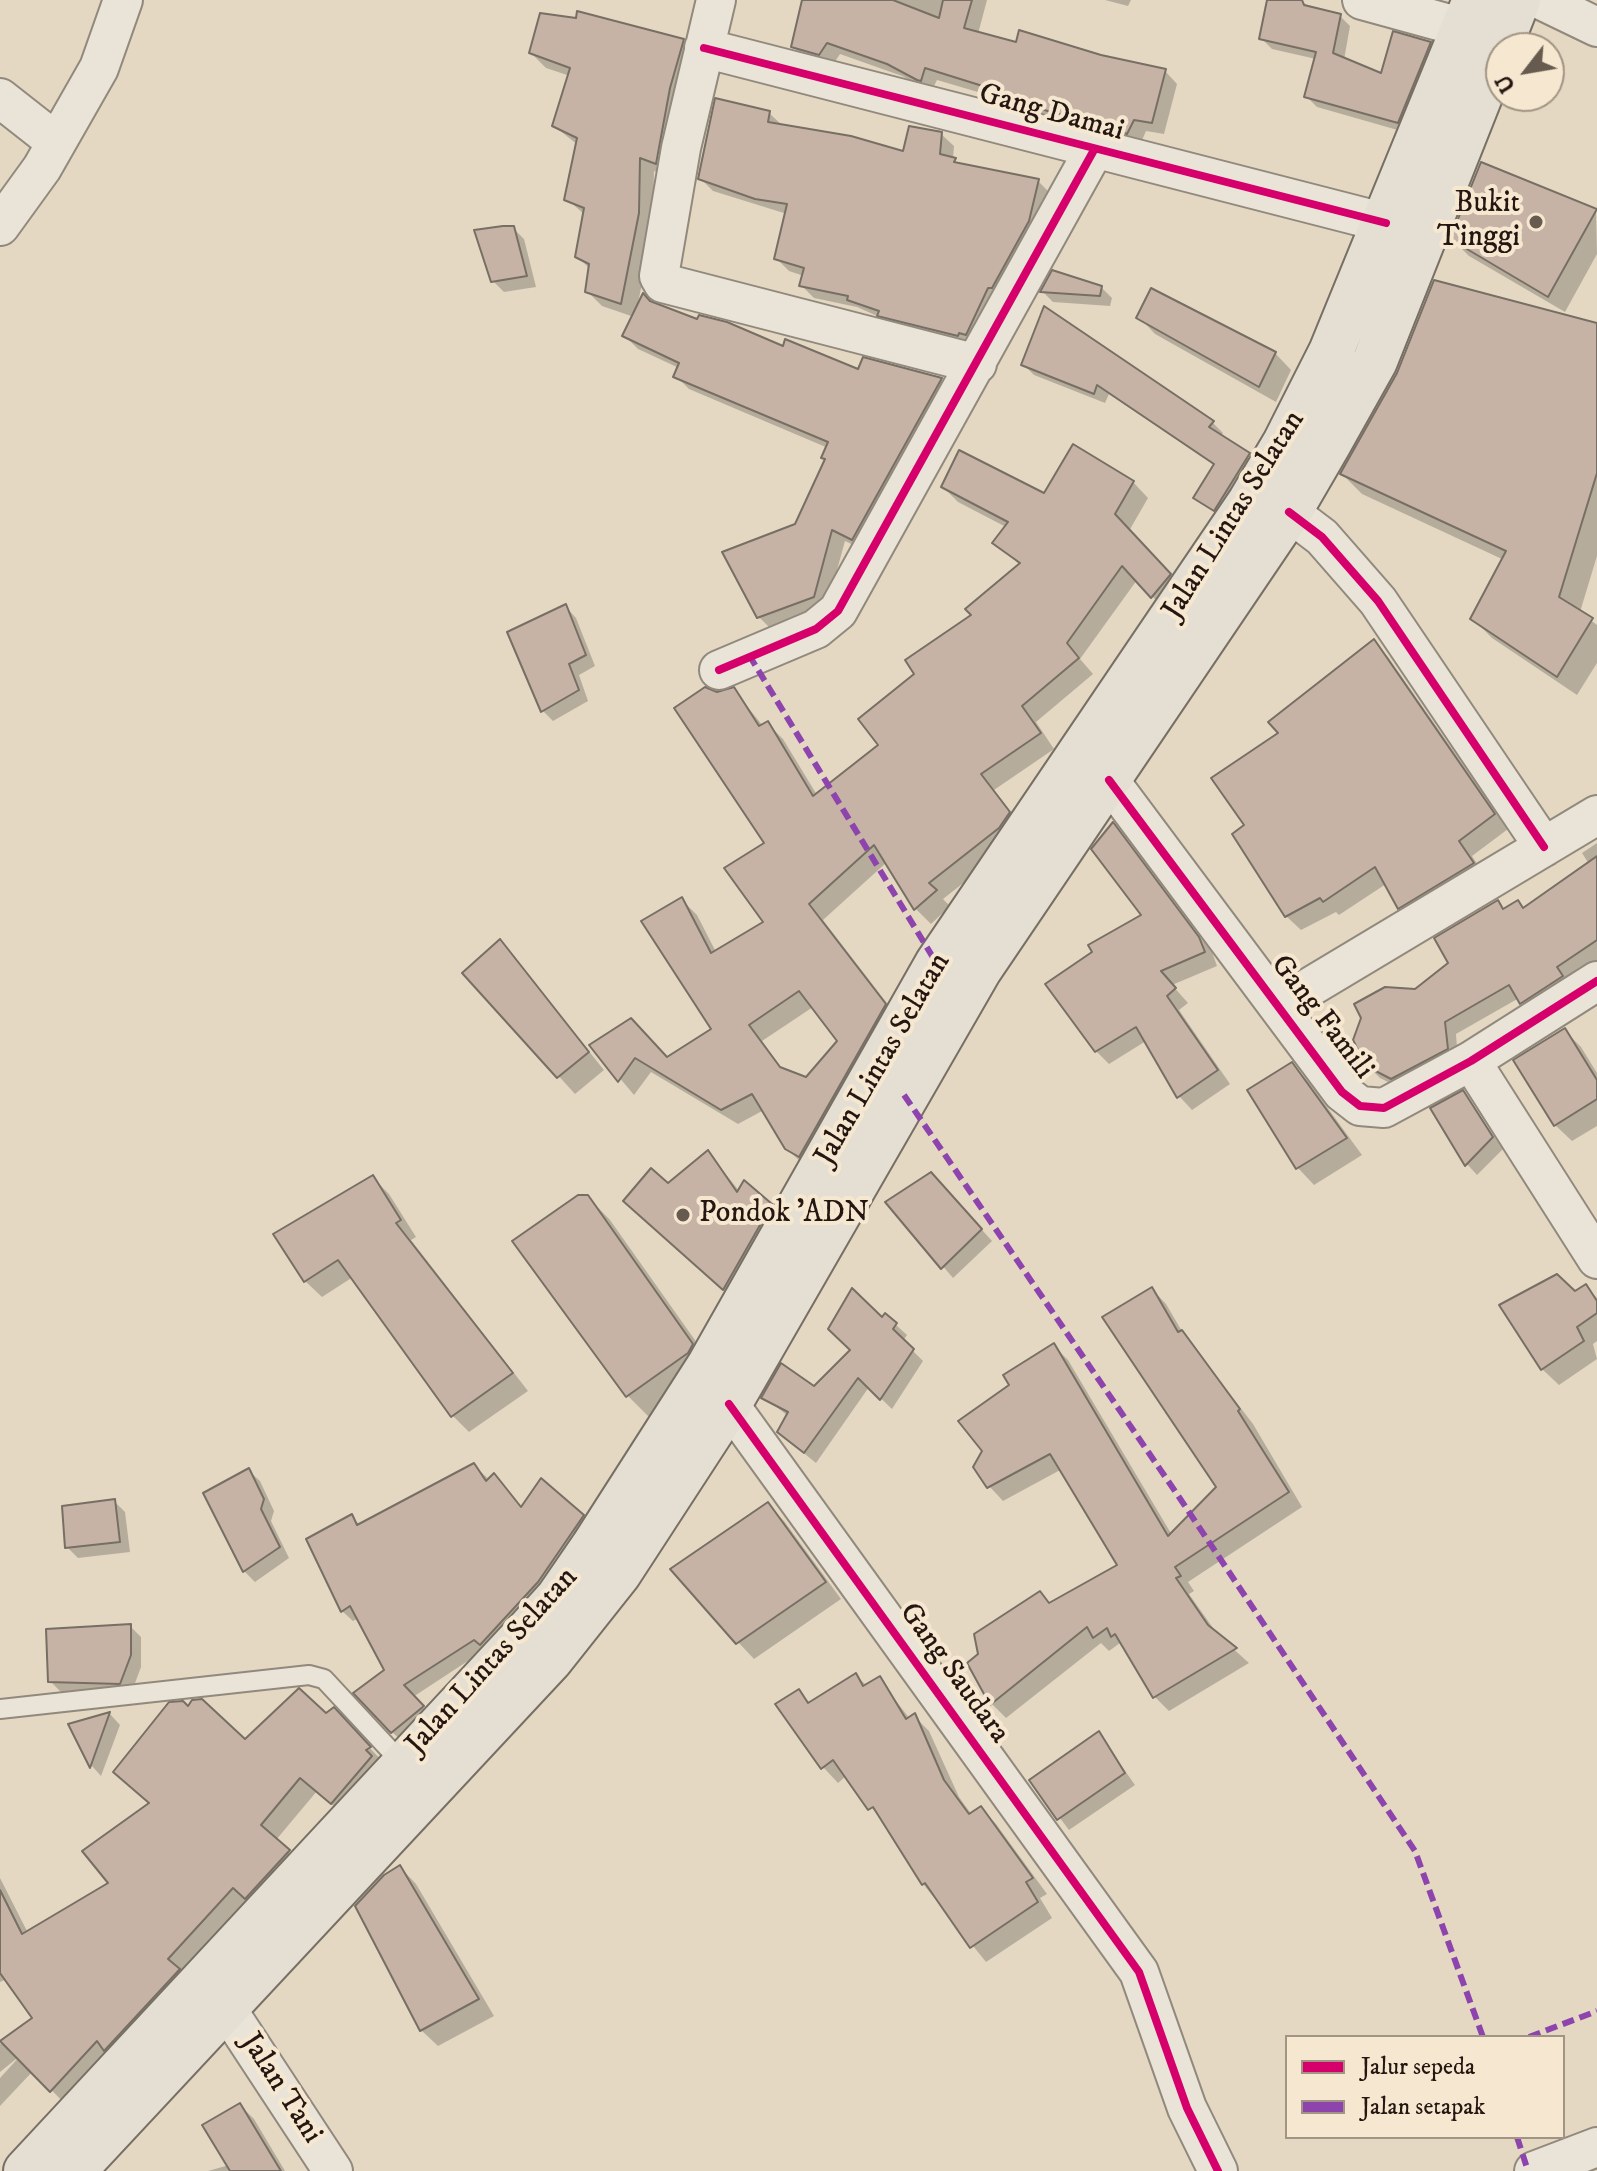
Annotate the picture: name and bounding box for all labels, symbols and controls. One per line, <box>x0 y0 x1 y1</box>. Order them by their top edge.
north arrow <box>1485 32 1565 112</box>
text: U <box>1490 69 1522 98</box>
street label: Gang Damai <box>975 77 1127 151</box>
place label: Bukit Tinggi <box>1437 187 1520 258</box>
marker: Bukit Tinggi <box>1527 213 1545 231</box>
street label: Jalan Lintas Selatan <box>1156 405 1314 627</box>
street label: Jalan Lintas Selatan <box>809 947 959 1173</box>
street label: Gang Famili <box>1261 949 1381 1087</box>
place label: Pondok 'ADN <box>699 1197 869 1233</box>
marker: Pondok 'ADN <box>674 1206 692 1224</box>
street label: Jalan Lintas Selatan <box>399 1561 587 1763</box>
street label: Gang Saudara <box>890 1597 1016 1751</box>
street label: Jalan Tani <box>231 2027 329 2151</box>
legend <box>1285 2035 1565 2139</box>
text: Jalur sepeda <box>1361 2052 1475 2082</box>
text: Jalan setapak <box>1361 2092 1485 2122</box>

